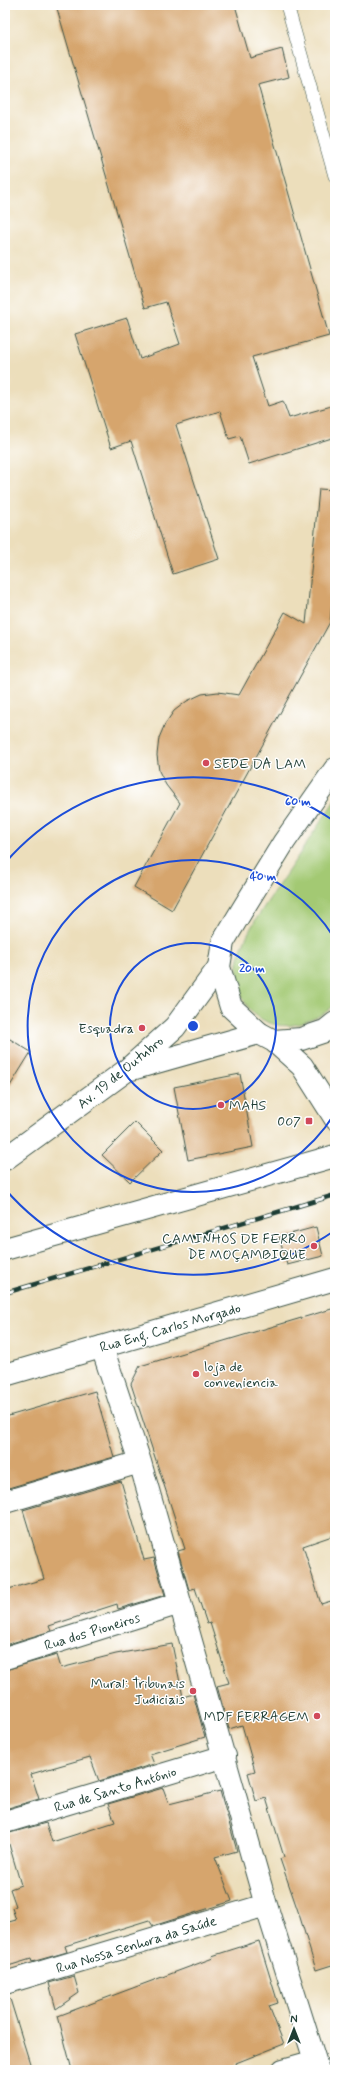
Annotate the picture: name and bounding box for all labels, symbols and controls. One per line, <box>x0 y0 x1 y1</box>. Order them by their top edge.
place label: SEDE DA LAM <box>214 755 306 773</box>
marker: SEDE DA LAM <box>201 758 211 768</box>
text: 60 m <box>285 794 311 810</box>
text: 40 m <box>250 869 277 885</box>
text: 20 m <box>239 961 265 977</box>
centre of rings <box>186 1019 200 1033</box>
place label: Esquadra <box>78 1020 134 1038</box>
marker: Esquadra <box>137 1023 147 1033</box>
street label: Av. 19 de Outubro <box>74 1032 167 1113</box>
place label: MAHS <box>229 1097 266 1115</box>
marker: MAHS <box>216 1100 226 1110</box>
place label: 007 <box>277 1113 301 1131</box>
marker: 007 <box>304 1116 314 1126</box>
place label: CAMINHOS DE FERRO DE MOÇAMBIQUE <box>162 1230 306 1264</box>
marker: CAMINHOS DE FERRO DE MOÇAMBIQUE <box>309 1241 319 1251</box>
street label: Rua Eng. Carlos Morgado <box>98 1299 244 1359</box>
place label: loja de conveniencia <box>204 1358 278 1392</box>
marker: loja de conveniencia <box>191 1369 201 1379</box>
street label: Rua dos Pioneiros <box>42 1609 142 1655</box>
place label: Mural: Tribunais Judiciais <box>91 1675 185 1709</box>
marker: Mural: Tribunais Judiciais <box>188 1686 198 1696</box>
place label: MDF FERRAGEM <box>204 1708 309 1726</box>
marker: MDF FERRAGEM <box>312 1711 322 1721</box>
street label: Rua de Santo António <box>52 1763 179 1817</box>
street label: Rua Nossa Senhora da Saúde <box>54 1912 219 1978</box>
north arrow <box>274 2009 314 2049</box>
text: N <box>290 2013 298 2027</box>

